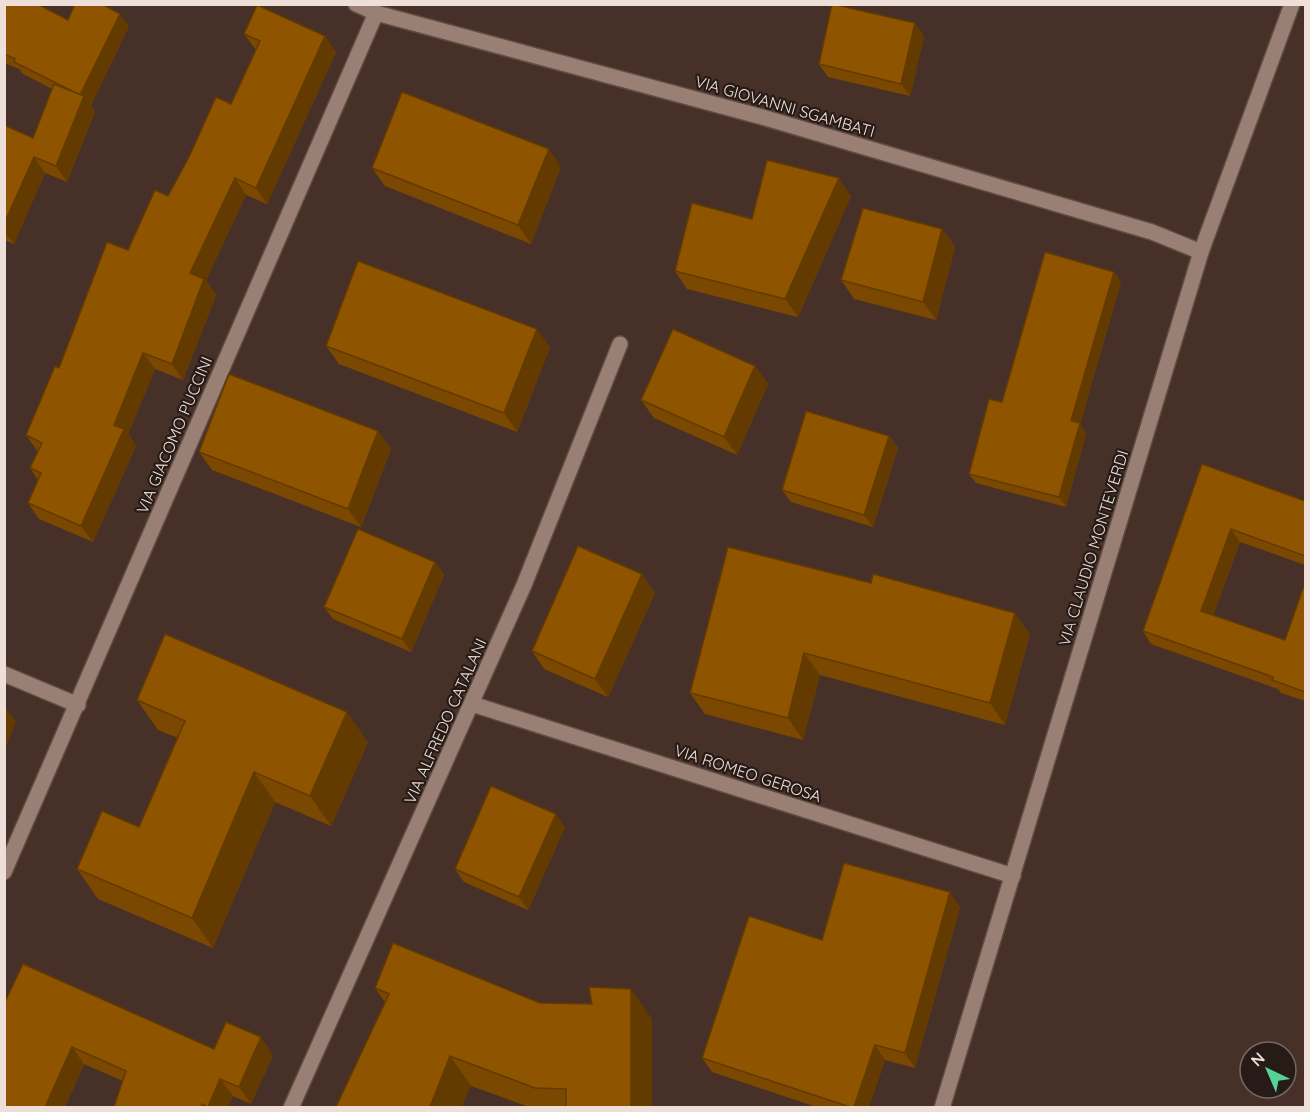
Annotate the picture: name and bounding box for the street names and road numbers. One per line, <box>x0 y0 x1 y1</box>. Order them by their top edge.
street label: VIA GIOVANNI SGAMBATI <box>693 71 877 141</box>
street label: VIA GIACOMO PUCCINI <box>132 353 216 517</box>
street label: VIA CLAUDIO MONTEVERDI <box>1054 448 1132 648</box>
street label: VIA ALFREDO CATALANI <box>399 635 491 807</box>
street label: VIA ROMEO GEROSA <box>672 740 824 806</box>

